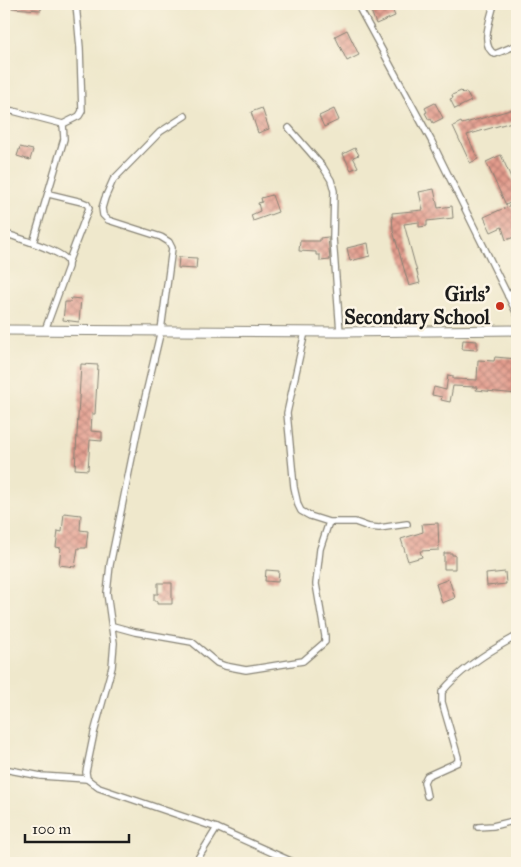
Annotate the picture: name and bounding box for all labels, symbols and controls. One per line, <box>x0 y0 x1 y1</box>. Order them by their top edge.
place label: Girls' Secondary School <box>344 282 491 330</box>
marker: Girls' Secondary School <box>494 300 506 312</box>
scale bar <box>25 812 129 844</box>
text: 100 m <box>32 820 72 838</box>

